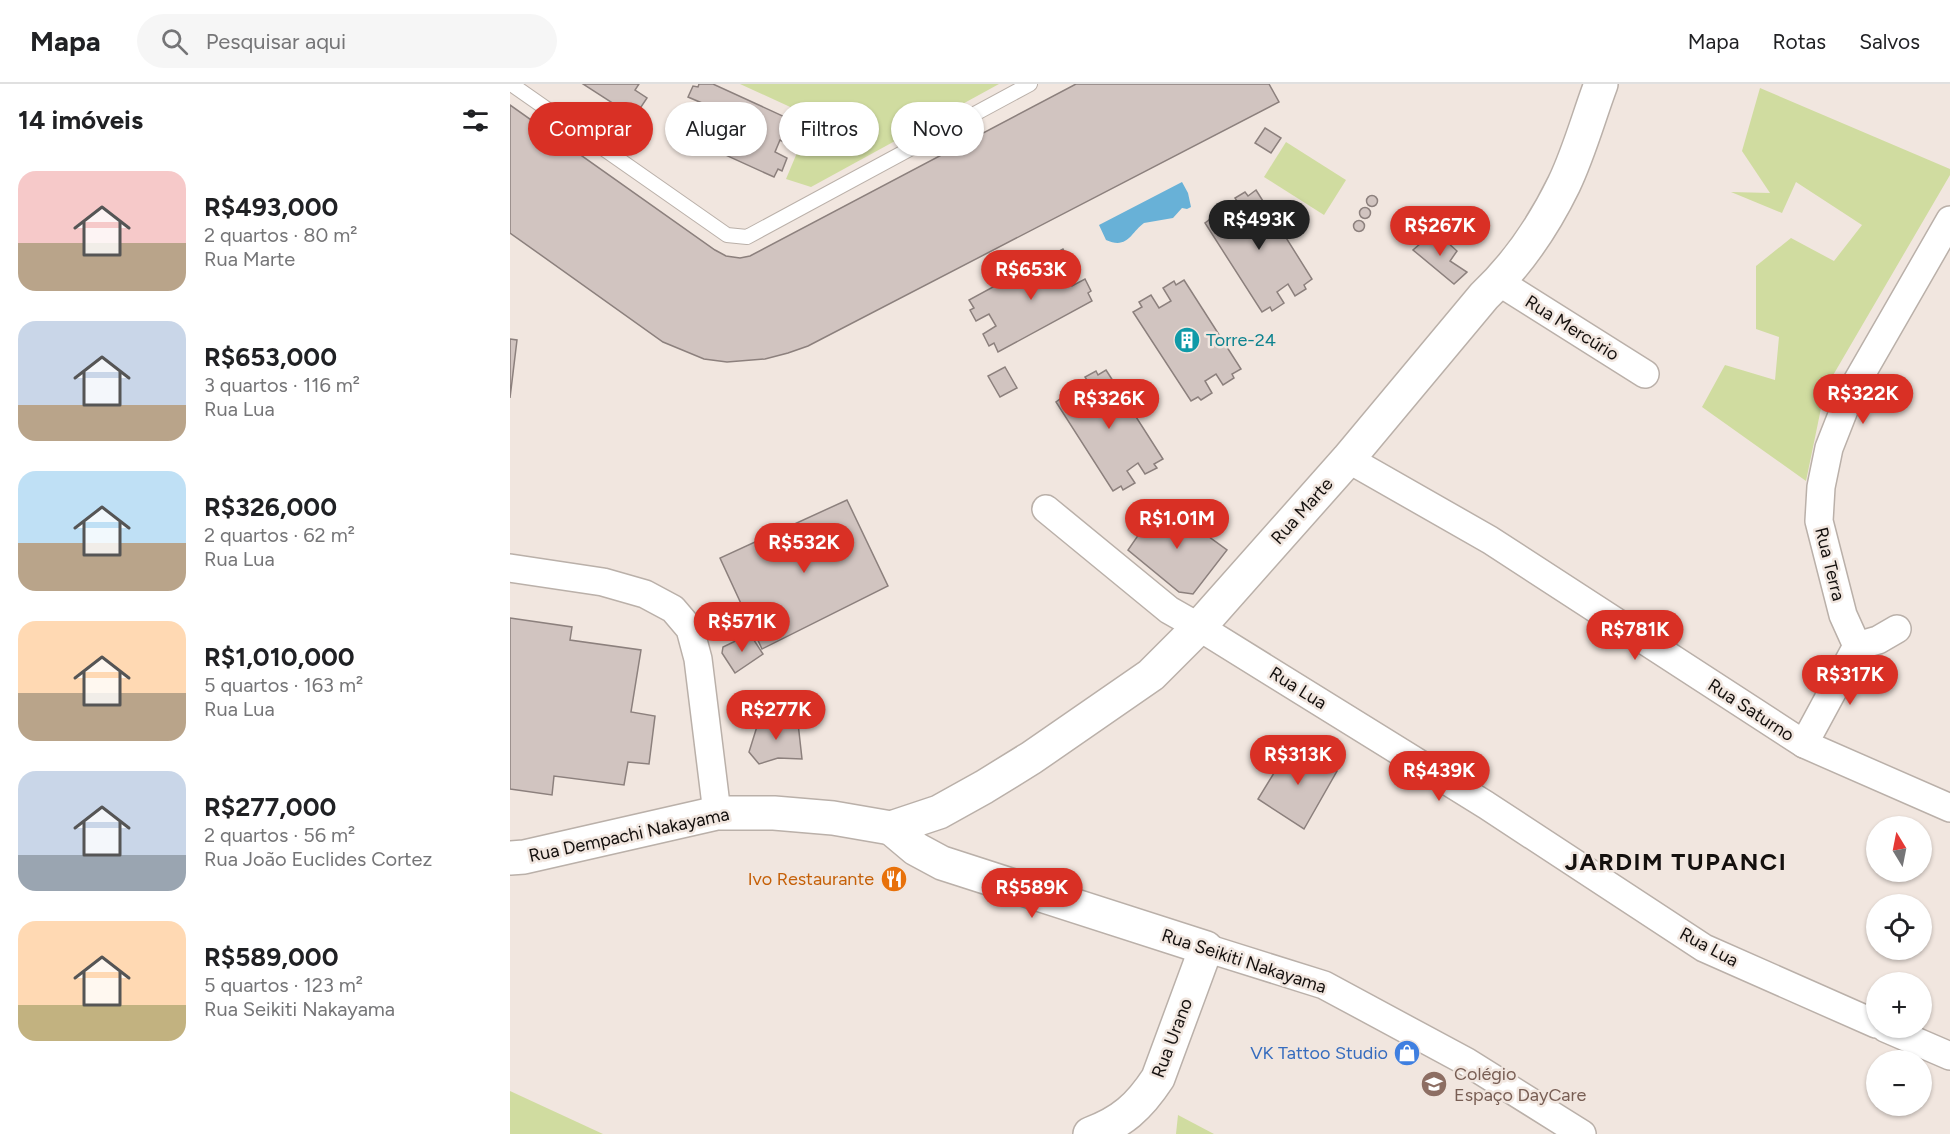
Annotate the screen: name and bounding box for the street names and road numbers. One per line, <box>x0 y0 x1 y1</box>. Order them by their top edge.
street label: Rua Mercúrio <box>1521 290 1623 366</box>
street label: Rua Marte <box>1266 473 1338 549</box>
street label: Rua Terra <box>1810 525 1850 603</box>
street label: Rua Lua <box>1265 662 1331 714</box>
street label: Rua Saturno <box>1704 674 1798 746</box>
street label: Rua Dempachi Nakayama <box>527 803 731 867</box>
street label: Rua Lua <box>1676 922 1742 972</box>
street label: Rua Seikiti Nakayama <box>1159 924 1329 998</box>
street label: Rua Urano <box>1147 995 1197 1081</box>

